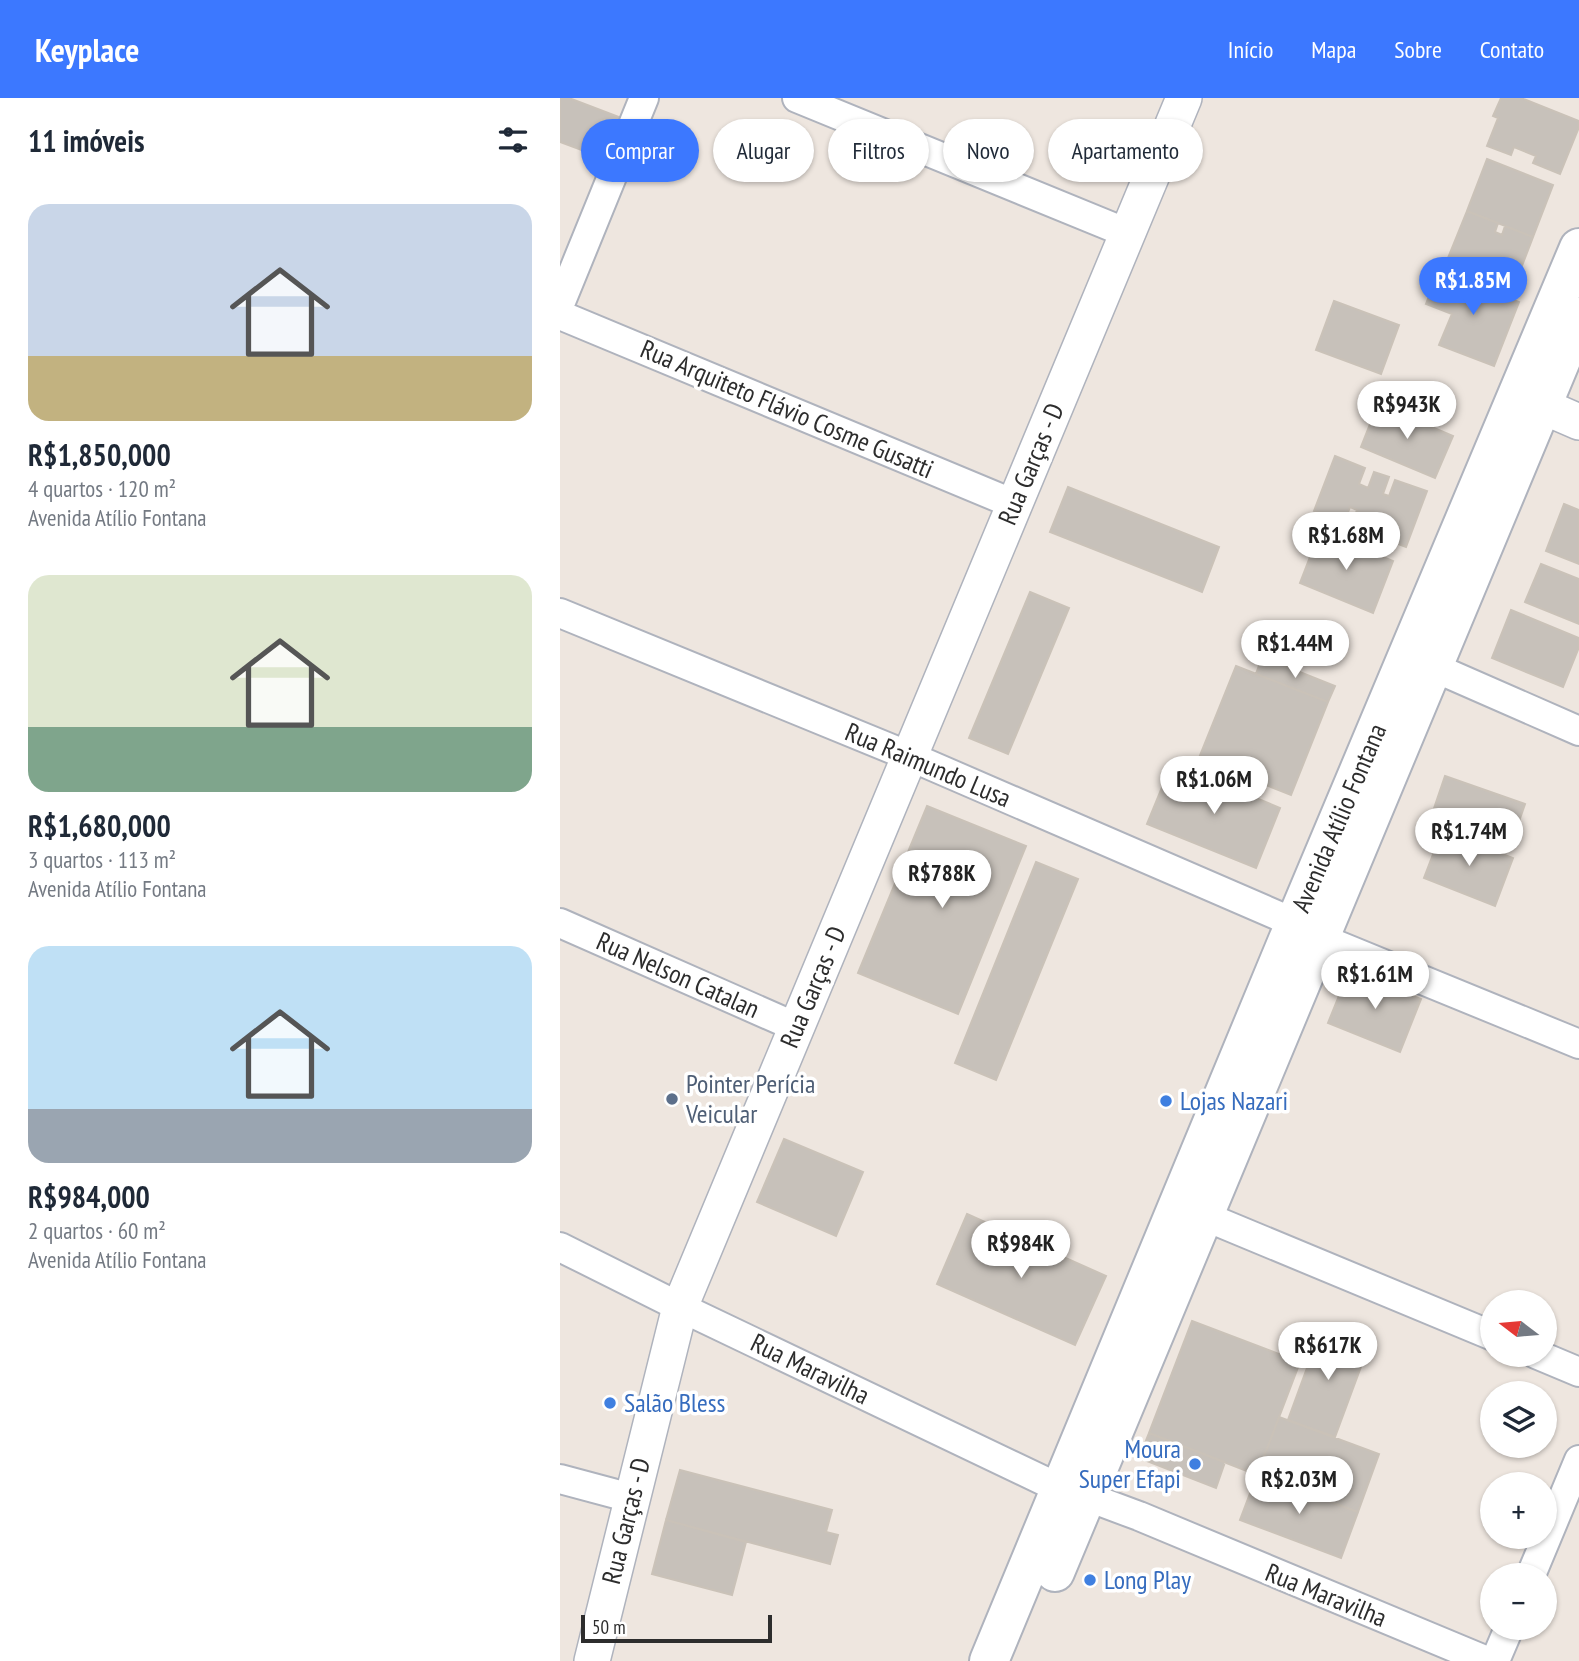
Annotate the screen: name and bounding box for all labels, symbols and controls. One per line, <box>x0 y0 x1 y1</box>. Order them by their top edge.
text: Keyplace <box>35 28 139 71</box>
text: Início <box>1228 34 1273 65</box>
text: Mapa <box>1311 34 1356 65</box>
text: Sobre <box>1394 34 1442 65</box>
text: Contato <box>1480 34 1544 65</box>
chip: Comprar <box>581 119 699 182</box>
chip: Alugar <box>713 119 814 182</box>
chip: Filtros <box>828 119 929 182</box>
chip: Novo <box>943 119 1034 182</box>
chip: Apartamento <box>1048 119 1203 182</box>
text: 11 imóveis <box>28 121 144 160</box>
icon: filters <box>494 121 532 159</box>
icon: home <box>217 249 343 375</box>
pin: R$1.85M <box>1408 258 1538 317</box>
text: R$1.85M <box>1435 265 1511 294</box>
street label: Rua Arquiteto Flávio Cosme Gusatti <box>636 332 939 485</box>
pin: R$943K <box>1350 382 1464 441</box>
text: R$943K <box>1373 389 1441 418</box>
street label: Rua Garças - D <box>990 398 1071 529</box>
text: R$1,850,000 <box>28 435 171 474</box>
text: 4 quartos · 120 m² <box>28 474 176 503</box>
text: Avenida Atílio Fontana <box>28 503 206 532</box>
pin: R$1.68M <box>1281 512 1411 572</box>
text: R$1.68M <box>1308 520 1384 549</box>
icon: home <box>217 620 343 746</box>
pin: R$1.44M <box>1230 620 1360 680</box>
text: R$1.44M <box>1257 628 1333 657</box>
street label: Rua Raimundo Lusa <box>840 715 1016 814</box>
street label: Avenida Atílio Fontana <box>1284 718 1393 917</box>
pin: R$1.06M <box>1149 756 1279 816</box>
text: R$1.06M <box>1176 764 1252 793</box>
text: R$1,680,000 <box>28 806 171 845</box>
pin: R$1.74M <box>1404 808 1534 868</box>
text: R$1.74M <box>1431 816 1507 845</box>
text: 3 quartos · 113 m² <box>28 845 176 874</box>
pin: R$788K <box>885 850 999 910</box>
text: R$788K <box>908 858 976 887</box>
text: Avenida Atílio Fontana <box>28 874 206 903</box>
street label: Rua Garças - D <box>772 921 853 1052</box>
street label: Rua Nelson Catalan <box>592 924 765 1025</box>
pin: R$1.61M <box>1310 951 1440 1011</box>
text: R$1.61M <box>1337 959 1413 988</box>
icon: home <box>217 991 343 1117</box>
place label: Pointer Perícia Veicular <box>685 1067 815 1130</box>
place label: Lojas Nazari <box>1180 1084 1288 1117</box>
marker: Pointer Perícia Veicular <box>664 1091 680 1107</box>
marker: Lojas Nazari <box>1158 1093 1174 1109</box>
text: R$984,000 <box>28 1177 150 1216</box>
text: 2 quartos · 60 m² <box>28 1216 166 1245</box>
pin: R$984K <box>964 1220 1078 1280</box>
text: R$984K <box>987 1228 1055 1257</box>
text: Avenida Atílio Fontana <box>28 1245 206 1274</box>
north arrow <box>1480 1290 1558 1367</box>
map controls <box>1480 1290 1557 1640</box>
pin: R$617K <box>1271 1322 1385 1382</box>
street label: Rua Maravilha <box>746 1326 875 1411</box>
text: R$617K <box>1294 1330 1362 1359</box>
button: layers <box>1480 1381 1557 1458</box>
place label: Salão Bless <box>624 1386 725 1419</box>
marker: Salão Bless <box>602 1395 618 1411</box>
place label: Moura Super Efapi <box>1079 1432 1181 1495</box>
street label: Rua Garças - D <box>594 1454 657 1587</box>
marker: Moura Super Efapi <box>1187 1456 1203 1472</box>
pin: R$2.03M <box>1234 1456 1364 1516</box>
text: R$2.03M <box>1261 1464 1337 1493</box>
button: + <box>1480 1472 1557 1549</box>
street label: Rua Maravilha <box>1261 1555 1392 1634</box>
place label: Long Play <box>1104 1563 1191 1596</box>
button: − <box>1480 1563 1557 1640</box>
marker: Long Play <box>1082 1572 1098 1588</box>
scale bar <box>581 1612 772 1644</box>
text: 50 m <box>592 1615 626 1639</box>

